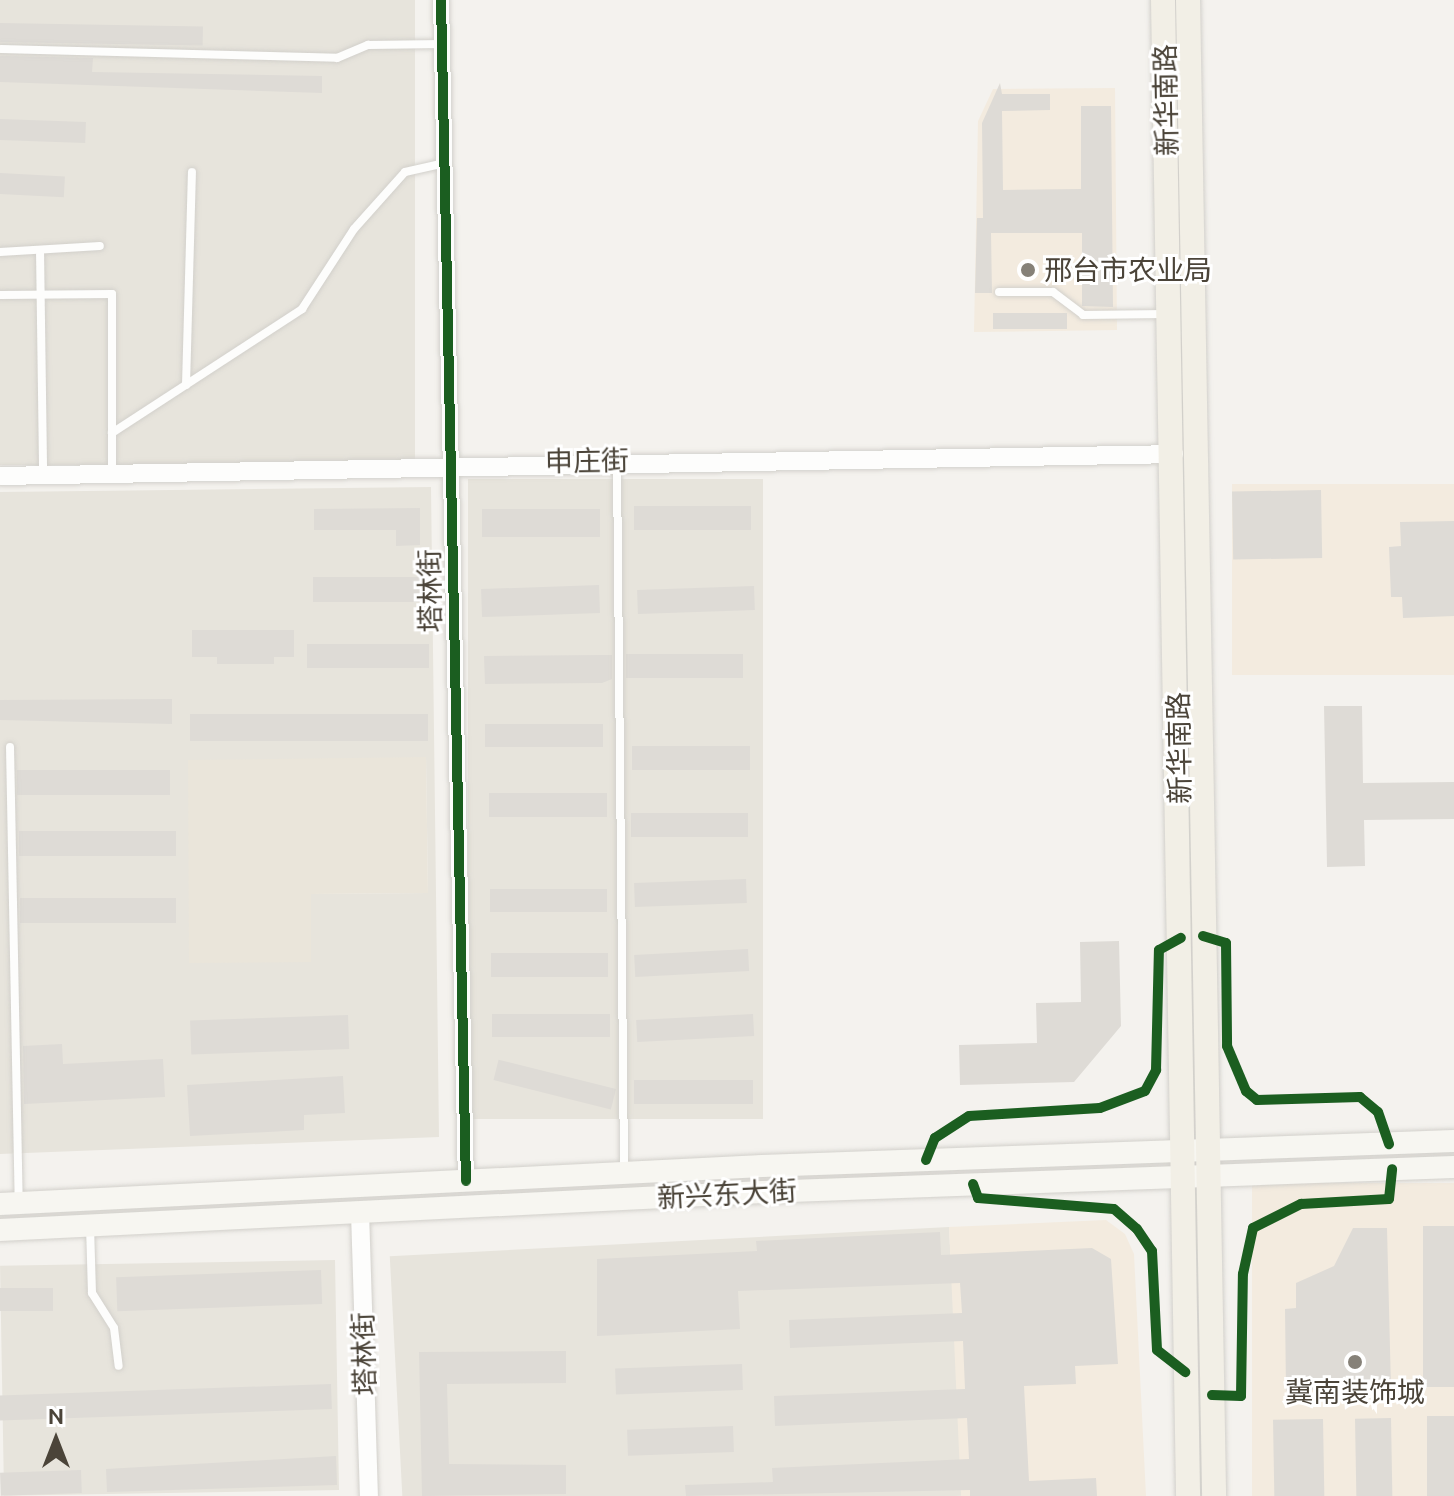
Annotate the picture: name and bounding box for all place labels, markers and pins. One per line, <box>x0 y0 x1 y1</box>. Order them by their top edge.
place label: 邢台市农业局 <box>1044 253 1212 287</box>
marker: 邢台市农业局 <box>1019 261 1037 279</box>
marker: 冀南装饰城 <box>1346 1353 1364 1371</box>
place label: 冀南装饰城 <box>1285 1375 1425 1409</box>

